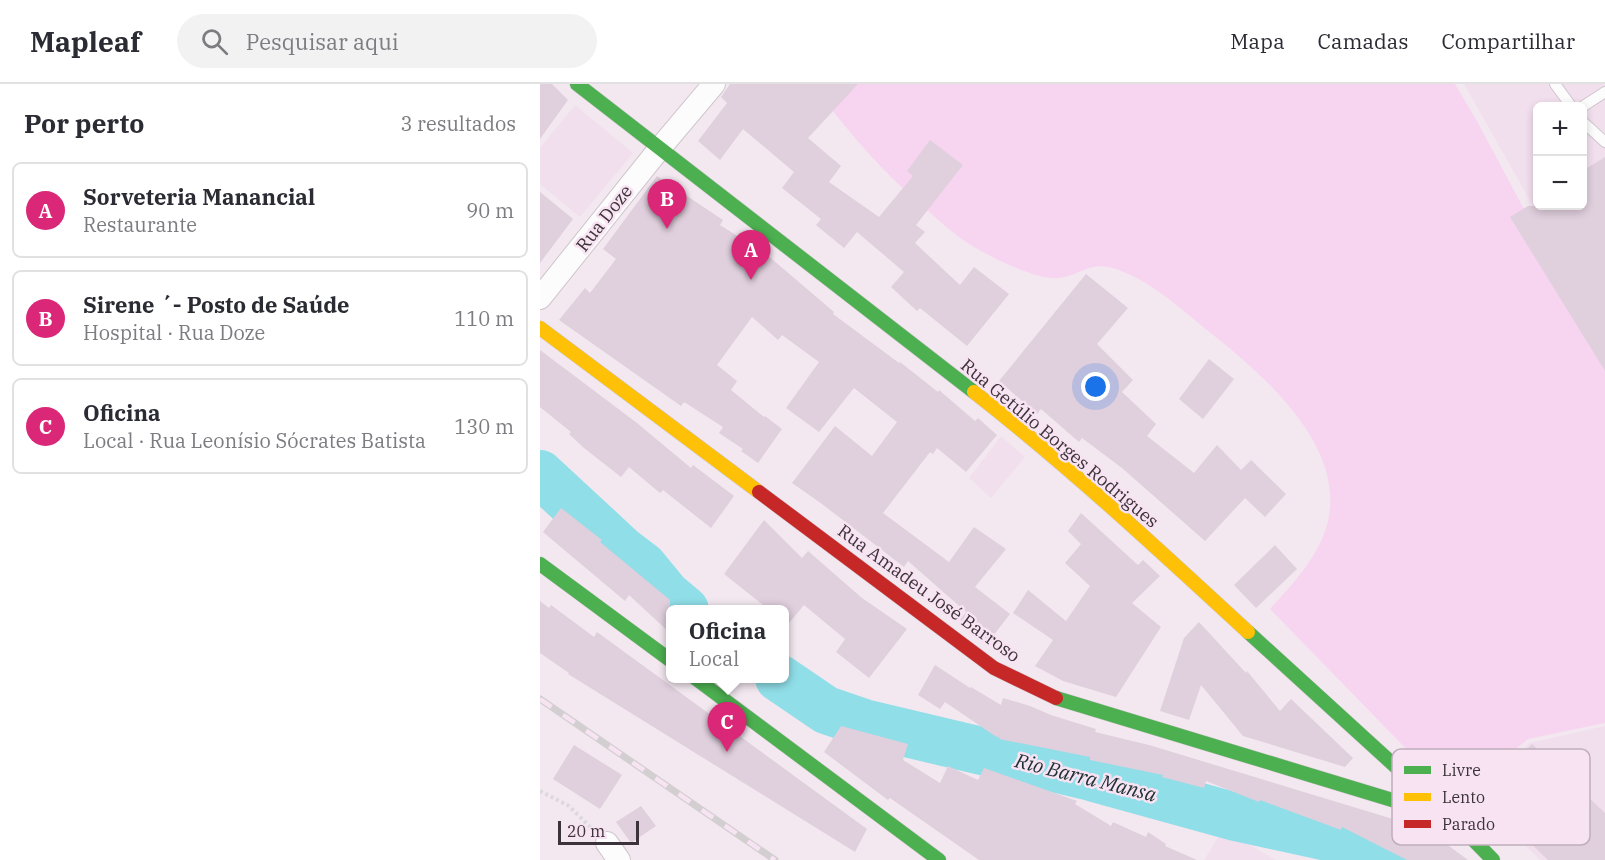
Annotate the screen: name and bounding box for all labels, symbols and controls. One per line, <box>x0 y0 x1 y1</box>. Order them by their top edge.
search box <box>177 14 597 68</box>
text: Mapleaf <box>30 23 141 60</box>
icon: search <box>198 25 231 58</box>
text: Pesquisar aqui <box>246 27 399 56</box>
text: Mapa <box>1230 27 1285 55</box>
text: Camadas <box>1318 27 1408 55</box>
text: Compartilhar <box>1441 27 1575 55</box>
map controls <box>1533 102 1587 210</box>
button: + <box>1533 102 1587 156</box>
text: Por perto <box>24 106 144 140</box>
text: 3 resultados <box>400 110 516 137</box>
button: − <box>1533 156 1587 210</box>
street label: Rua Doze <box>571 180 637 256</box>
pin: B <box>648 180 686 229</box>
text: Sorveteria Manancial <box>83 182 315 211</box>
text: A <box>39 197 52 224</box>
text: 90 m <box>466 197 514 224</box>
text: Restaurante <box>83 211 197 238</box>
pin: A <box>732 230 770 280</box>
text: Sirene ´- Posto de Saúde <box>83 290 350 319</box>
text: B <box>38 305 53 332</box>
text: 110 m <box>454 305 514 332</box>
text: Hospital · Rua Doze <box>83 319 265 346</box>
street label: Rua Getúlio Borges Rodrigues <box>956 353 1164 533</box>
your location <box>1081 372 1110 401</box>
text: Oficina <box>83 398 161 427</box>
text: C <box>39 413 52 440</box>
text: 130 m <box>454 413 514 440</box>
text: Local · Rua Leonísio Sócrates Batista <box>83 427 426 454</box>
street label: Rua Amadeu José Barroso <box>833 519 1025 667</box>
popup <box>666 605 789 683</box>
text: Oficina <box>689 616 766 645</box>
text: Local <box>689 645 739 672</box>
pin: C <box>708 702 747 752</box>
water label: Rio Barra Mansa <box>1012 746 1160 808</box>
legend <box>1392 749 1590 845</box>
text: Livre <box>1442 760 1481 780</box>
text: Lento <box>1442 787 1485 807</box>
text: Parado <box>1442 814 1495 834</box>
scale bar <box>558 818 639 846</box>
text: 20 m <box>567 821 605 841</box>

